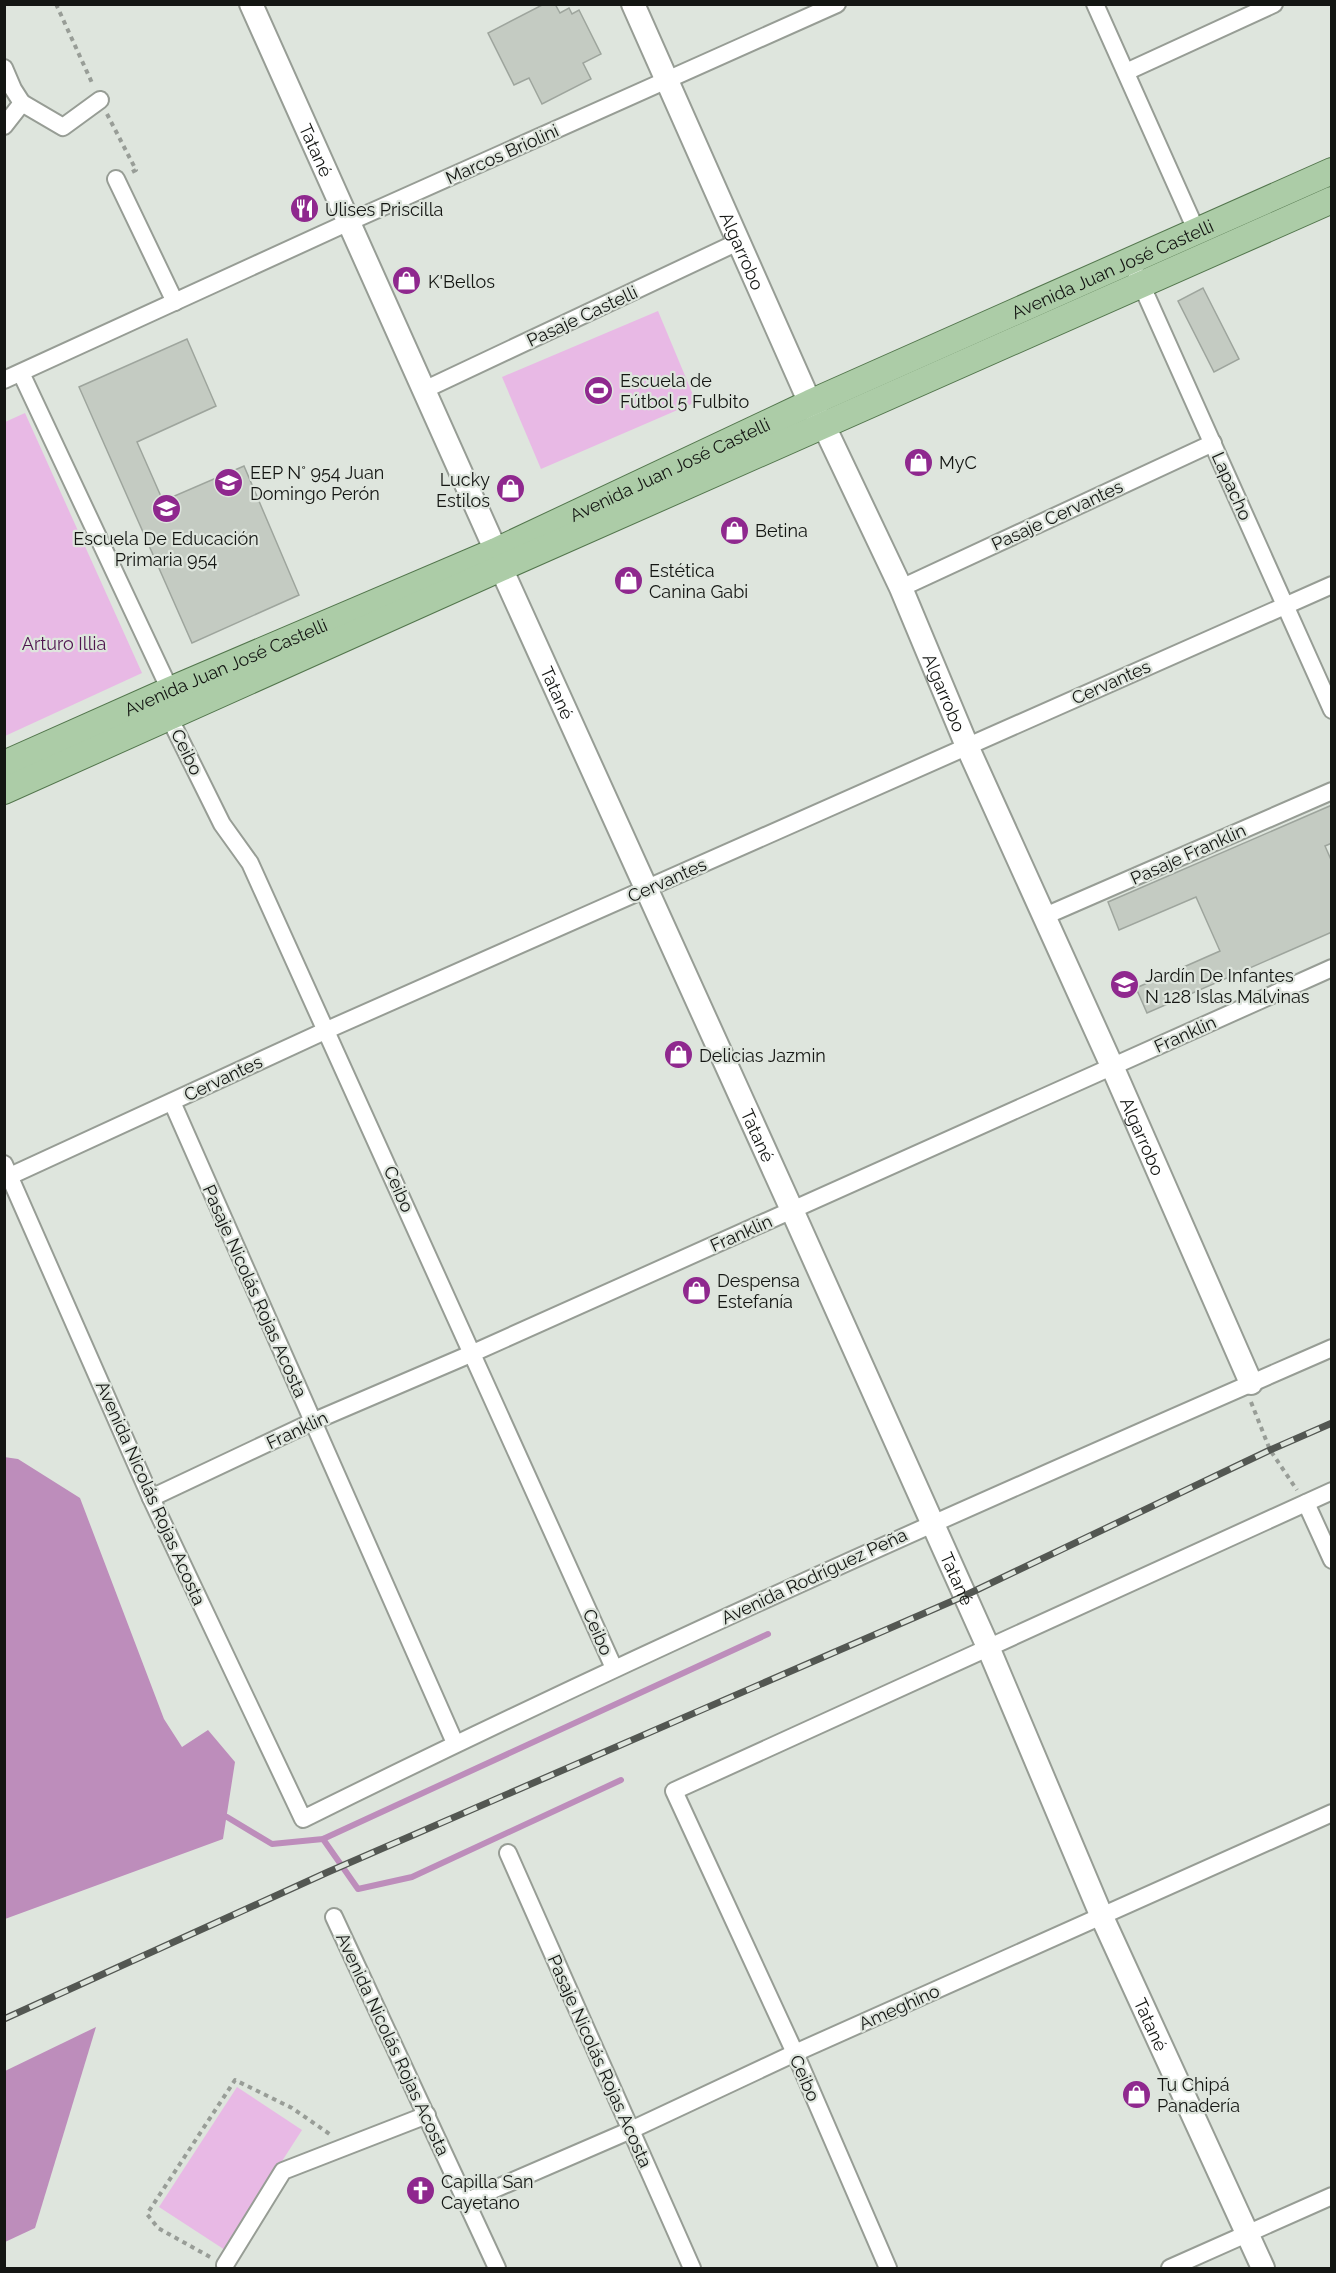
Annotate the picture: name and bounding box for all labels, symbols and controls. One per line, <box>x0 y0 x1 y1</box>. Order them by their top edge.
street label: Tatané <box>295 120 338 180</box>
street label: Marcos Briolini <box>442 120 562 188</box>
restaurant icon: Ulises Priscilla <box>288 193 320 225</box>
place label: Ulises Priscilla <box>325 199 443 220</box>
street label: Algarrobo <box>716 209 769 293</box>
street label: Avenida Juan José Castelli <box>1008 215 1216 323</box>
shop icon: K'Bellos <box>391 265 423 297</box>
place label: K'Bellos <box>428 271 495 292</box>
street label: Pasaje Castelli <box>523 281 641 351</box>
place label: Escuela de Fútbol 5 Fulbito <box>620 370 749 412</box>
sports icon: Escuela de Fútbol 5 Fulbito <box>583 374 615 406</box>
street label: Avenida Juan José Castelli <box>566 413 773 525</box>
shop icon: MyC <box>902 446 934 478</box>
street label: Lapacho <box>1208 449 1256 524</box>
place label: MyC <box>939 452 977 473</box>
place label: EEP N° 954 Juan Domingo Perón <box>250 462 384 504</box>
school or university icon: EEP N° 954 Juan Domingo Perón <box>213 466 245 498</box>
place label: Lucky Estilos <box>436 469 490 511</box>
shop icon: Lucky Estilos <box>495 473 527 505</box>
street label: Pasaje Cervantes <box>988 475 1126 555</box>
school or university icon: Escuela De Educación Primaria 954 <box>150 493 182 525</box>
shop icon: Betina <box>718 514 750 546</box>
place label: Betina <box>755 520 808 541</box>
place label: Escuela De Educación Primaria 954 <box>73 528 259 570</box>
place label: Estética Canina Gabi <box>649 560 748 602</box>
shop icon: Estética Canina Gabi <box>612 564 644 596</box>
street label: Avenida Juan José Castelli <box>121 614 330 720</box>
park label: Arturo Illia <box>22 633 106 654</box>
street label: Algarrobo <box>919 650 970 735</box>
street label: Cervantes <box>1068 655 1154 709</box>
street label: Tatané <box>536 663 579 723</box>
street label: Ceibo <box>167 726 207 779</box>
street label: Pasaje Franklin <box>1127 819 1249 889</box>
street label: Cervantes <box>624 853 710 907</box>
place label: Jardín De Infantes N 128 Islas Malvinas <box>1145 965 1310 1007</box>
school or university icon: Jardín De Infantes N 128 Islas Malvinas <box>1108 969 1140 1001</box>
street label: Franklin <box>1151 1011 1219 1057</box>
shop icon: Delicias Jazmin <box>662 1039 694 1071</box>
place label: Delicias Jazmin <box>699 1045 826 1066</box>
street label: Cervantes <box>181 1051 266 1105</box>
street label: Algarrobo <box>1117 1094 1169 1179</box>
street label: Tatané <box>737 1106 779 1165</box>
street label: Ceibo <box>380 1163 419 1216</box>
street label: Pasaje Nicolás Rojas Acosta <box>199 1181 311 1401</box>
street label: Franklin <box>707 1210 775 1256</box>
place label: Despensa Estefanía <box>717 1270 800 1312</box>
shop icon: Despensa Estefanía <box>680 1274 712 1306</box>
street label: Avenida Nicolás Rojas Acosta <box>92 1378 210 1608</box>
street label: Franklin <box>263 1407 331 1453</box>
street label: Avenida Rodríguez Peña <box>718 1524 910 1628</box>
street label: Tatané <box>936 1549 979 1609</box>
street label: Ceibo <box>579 1606 618 1659</box>
street label: Avenida Nicolás Rojas Acosta <box>332 1929 454 2159</box>
street label: Pasaje Nicolás Rojas Acosta <box>544 1951 656 2171</box>
street label: Ameghino <box>855 1980 943 2034</box>
street label: Tatané <box>1130 1995 1173 2054</box>
street label: Ceibo <box>786 2052 825 2105</box>
place label: Tu Chipá Panadería <box>1157 2074 1240 2116</box>
shop icon: Tu Chipá Panadería <box>1120 2078 1152 2110</box>
place label: Capilla San Cayetano <box>441 2171 534 2213</box>
church icon: Capilla San Cayetano <box>404 2175 436 2207</box>

